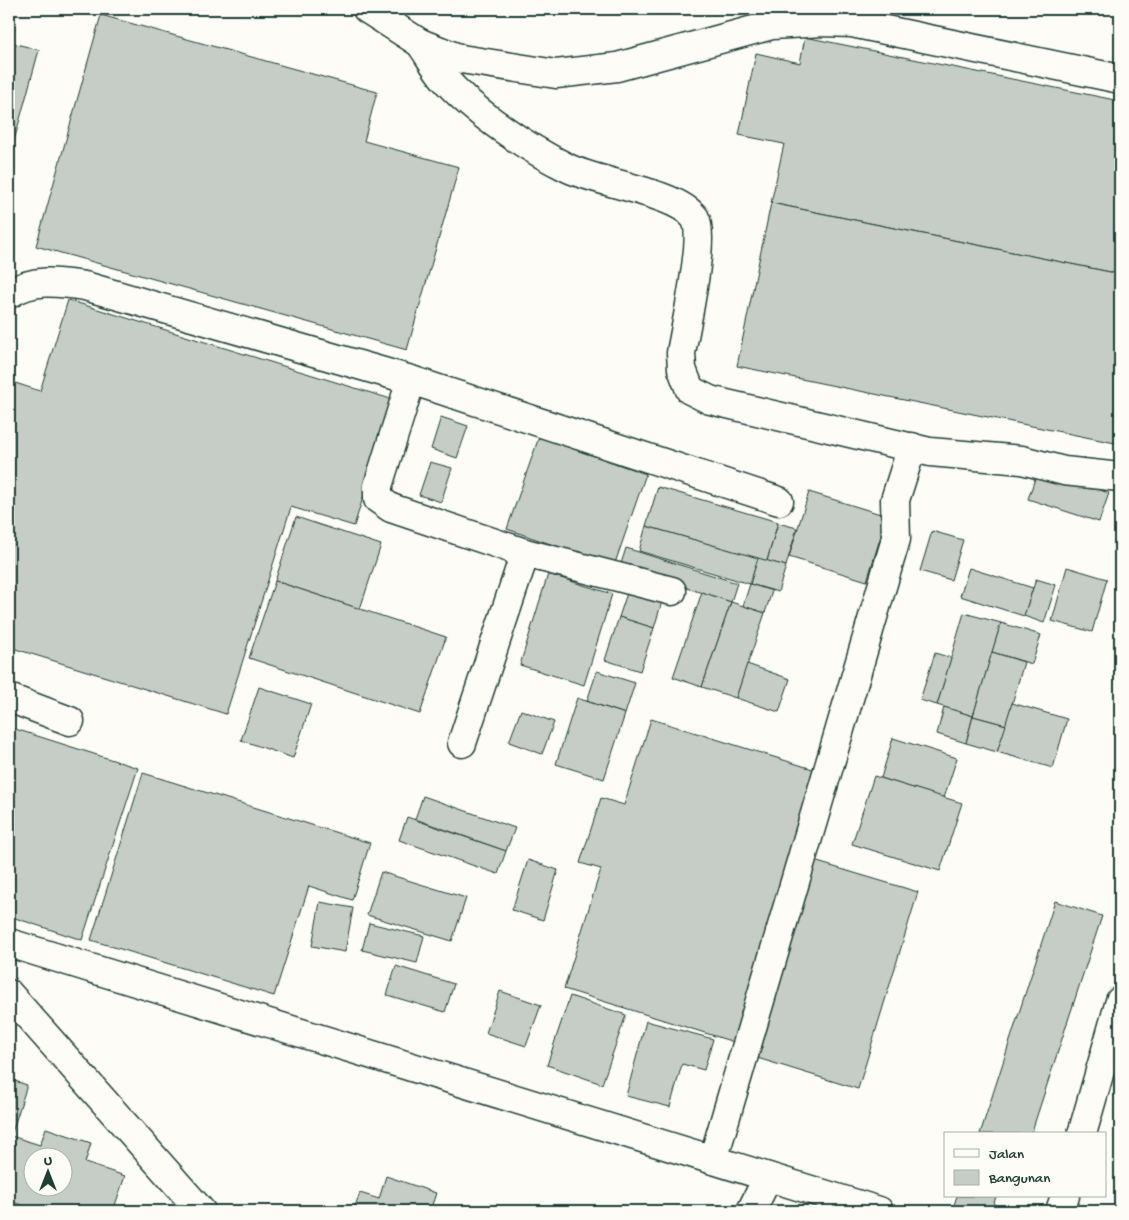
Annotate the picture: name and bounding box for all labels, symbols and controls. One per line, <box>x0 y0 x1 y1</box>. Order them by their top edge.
legend <box>944 1132 1106 1198</box>
text: Jalan <box>989 1146 1024 1164</box>
north arrow <box>22 1148 72 1198</box>
text: U <box>44 1153 52 1170</box>
text: Bangunan <box>988 1170 1050 1188</box>

